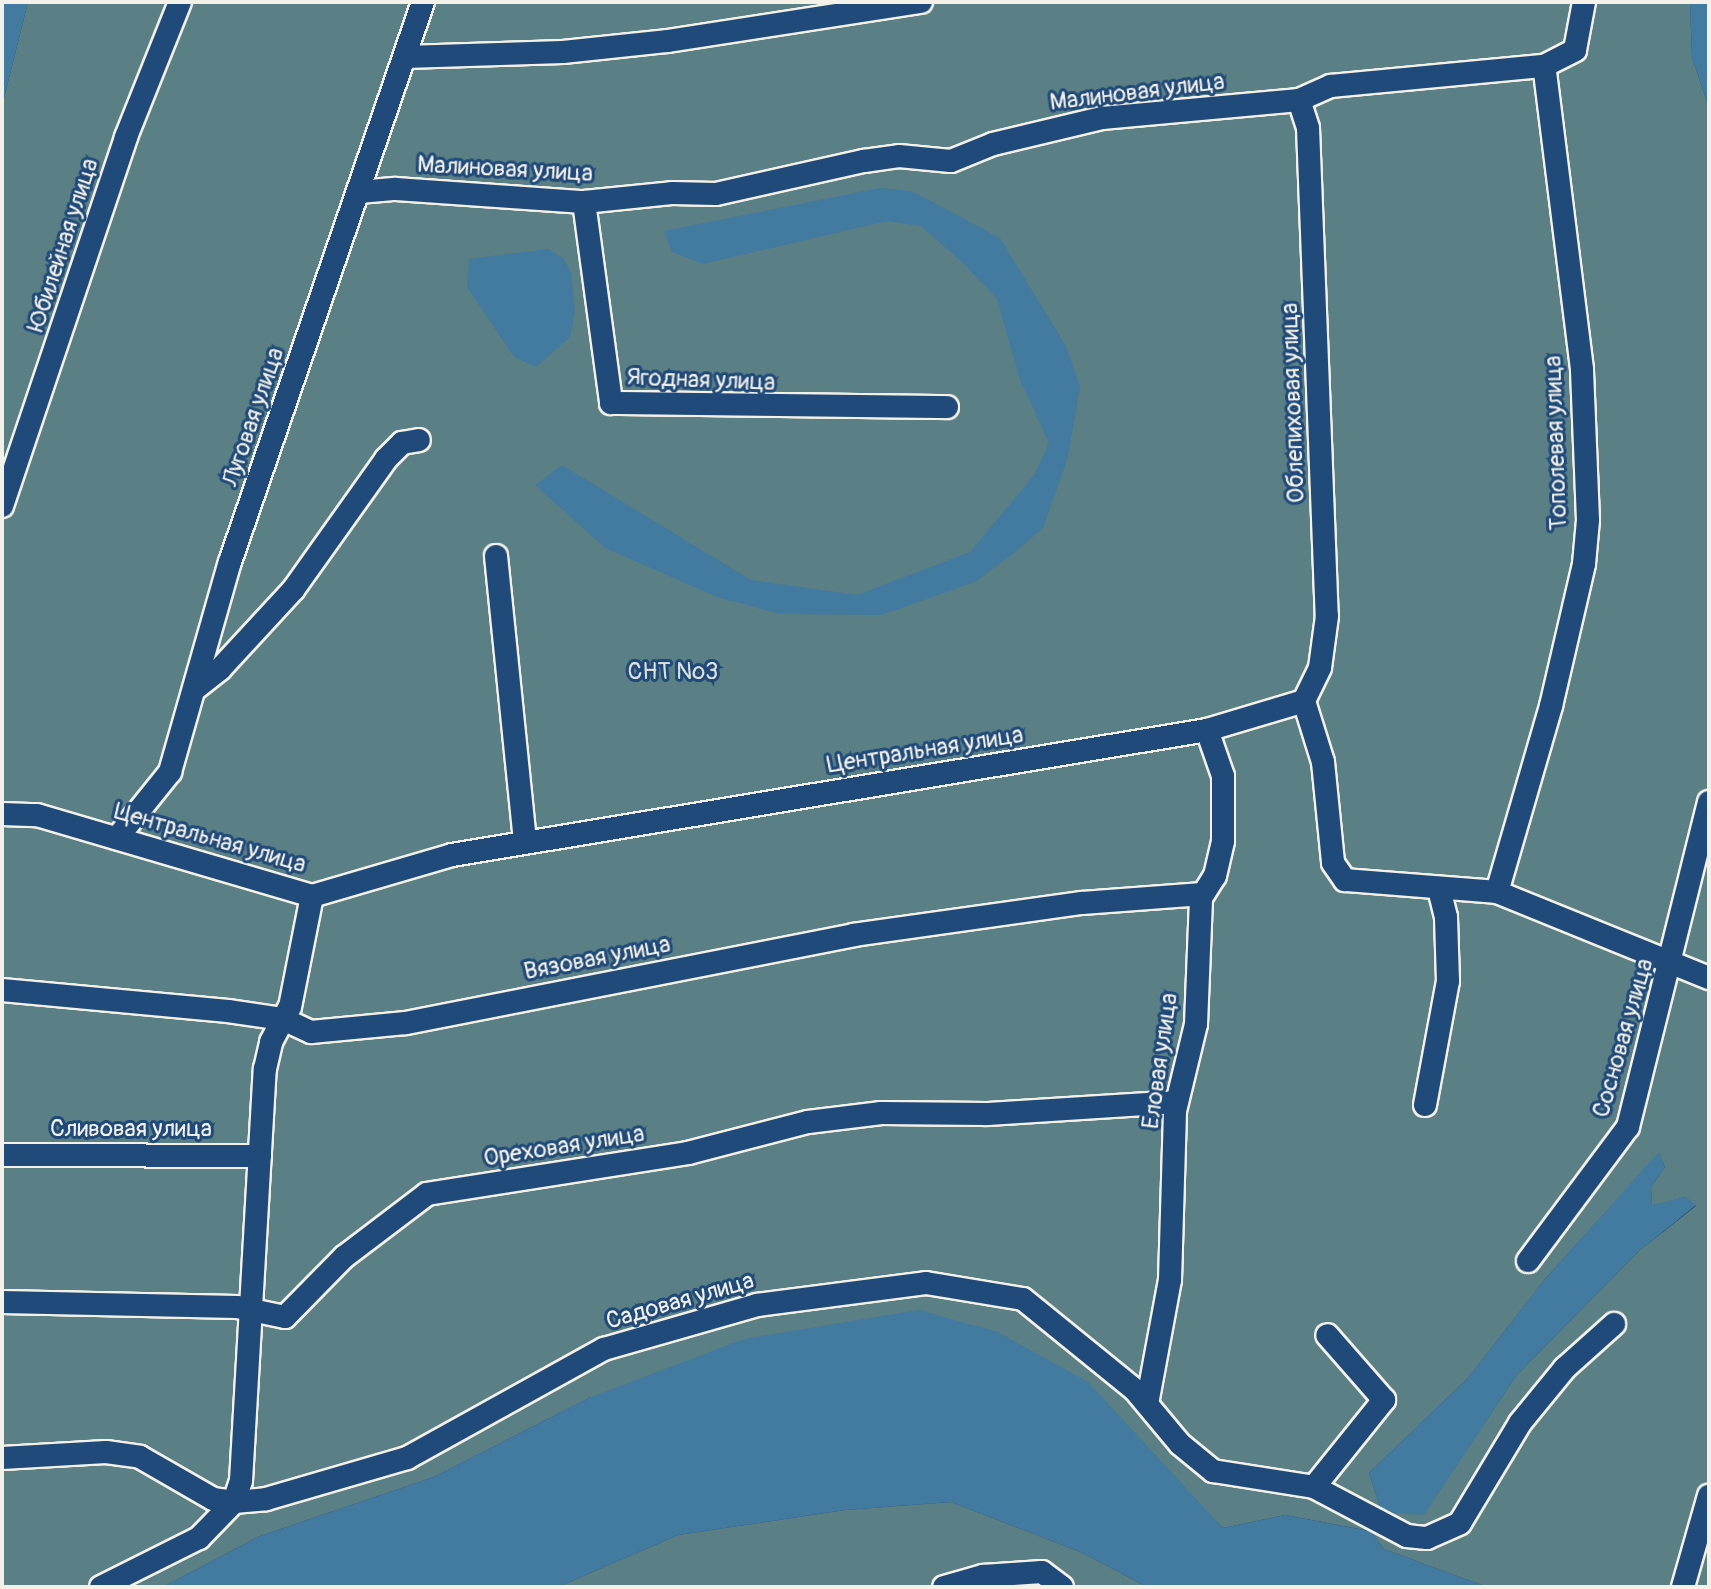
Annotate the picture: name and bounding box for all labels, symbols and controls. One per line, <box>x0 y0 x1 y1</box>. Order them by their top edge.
street label: Малиновая улица <box>1048 67 1226 117</box>
street label: Малиновая улица <box>416 150 594 188</box>
street label: Юбилейная улица <box>21 155 105 335</box>
street label: Облепиховая улица <box>1275 302 1311 504</box>
street label: Луговая улица <box>216 344 290 490</box>
street label: Тополевая улица <box>1539 355 1573 531</box>
street label: Ягодная улица <box>626 363 776 397</box>
park label: СНТ №3 <box>627 658 719 686</box>
street label: Центральная улица <box>825 720 1025 780</box>
street label: Центральная улица <box>111 797 309 879</box>
street label: Вязовая улица <box>521 930 673 986</box>
street label: Сосновая улица <box>1587 955 1659 1121</box>
street label: Еловая улица <box>1136 991 1184 1131</box>
street label: Сливовая улица <box>50 1115 212 1143</box>
street label: Ореховая улица <box>481 1119 647 1173</box>
street label: Садовая улица <box>603 1266 757 1336</box>

